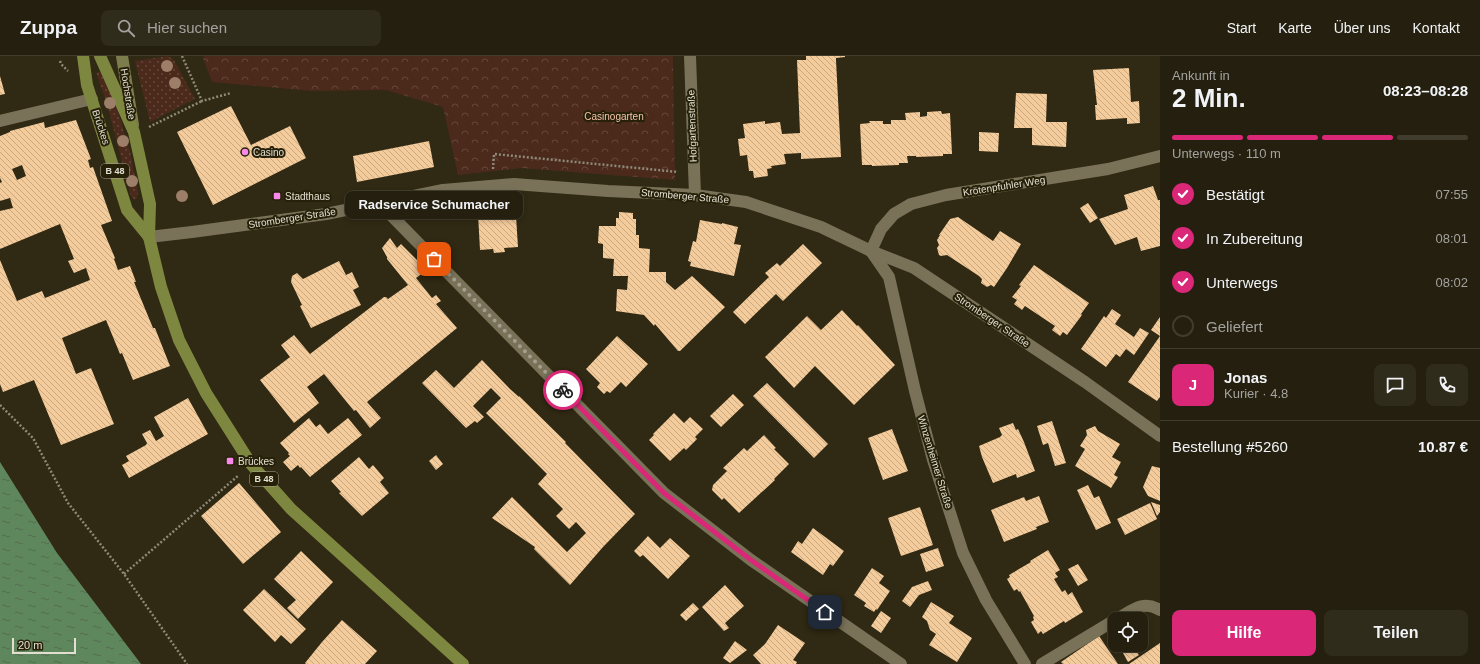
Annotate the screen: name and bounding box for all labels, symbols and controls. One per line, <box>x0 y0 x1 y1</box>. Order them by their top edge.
search box <box>101 10 381 46</box>
text: Zuppa <box>20 17 77 38</box>
icon: search <box>115 17 137 39</box>
text: Hier suchen <box>147 19 227 36</box>
text: Start <box>1227 20 1256 36</box>
text: Karte <box>1278 20 1312 36</box>
text: Über uns <box>1334 20 1391 36</box>
text: Kontakt <box>1413 20 1460 36</box>
street label: Hochstraße <box>119 68 138 121</box>
text: Ankunft in <box>1172 68 1230 83</box>
text: 08:23–08:28 <box>1383 82 1468 99</box>
text: 2 Min. <box>1172 83 1246 113</box>
street label: Hofgartenstraße <box>685 89 699 162</box>
street label: Brückes <box>90 108 112 146</box>
park label: Casinogarten <box>584 111 644 122</box>
text: Unterwegs · 110 m <box>1172 146 1281 161</box>
marker: Casino <box>240 147 250 157</box>
place label: Casino <box>253 147 285 158</box>
road number: B 48 <box>101 164 129 178</box>
street label: Krötenpfuhler Weg <box>962 174 1046 198</box>
icon: check <box>1172 183 1194 205</box>
text: Bestätigt <box>1206 186 1264 203</box>
street label: Stromberger Straße <box>641 187 730 205</box>
text: 07:55 <box>1435 187 1468 202</box>
marker: Stadthaus <box>272 191 282 201</box>
place label: Stadthaus <box>285 191 330 202</box>
callout: Radservice Schumacher <box>345 191 523 219</box>
text: Radservice Schumacher <box>358 197 510 212</box>
street label: Stromberger Straße <box>247 206 337 230</box>
icon: check <box>1172 227 1194 249</box>
text: In Zubereitung <box>1206 230 1303 247</box>
text: 08:01 <box>1435 231 1468 246</box>
pin <box>417 242 451 276</box>
icon: bag <box>423 248 445 270</box>
icon: check <box>1172 271 1194 293</box>
text: Unterwegs <box>1206 274 1278 291</box>
text: 08:02 <box>1435 275 1468 290</box>
street label: Stromberger Straße <box>952 291 1032 350</box>
text: Geliefert <box>1206 318 1263 335</box>
button: chat <box>1374 364 1416 406</box>
button: phone <box>1426 364 1468 406</box>
text: Jonas <box>1224 369 1267 386</box>
courier <box>543 370 583 410</box>
text: J <box>1189 376 1197 393</box>
icon: bike <box>552 379 574 401</box>
text: Kurier · 4.8 <box>1224 386 1288 401</box>
street label: Winzenheimer Straße <box>916 414 955 510</box>
text: Bestellung #5260 <box>1172 438 1288 455</box>
text: 10.87 € <box>1418 438 1468 455</box>
marker: Brückes <box>225 456 235 466</box>
place label: Brückes <box>238 456 274 467</box>
road number: B 48 <box>250 472 278 486</box>
pin <box>808 595 842 629</box>
icon: home <box>814 601 836 623</box>
button: Hilfe <box>1172 610 1316 656</box>
button: Teilen <box>1324 610 1468 656</box>
map controls <box>1108 612 1148 652</box>
button: locate <box>1108 612 1148 652</box>
scale bar <box>12 636 76 655</box>
text: 20 m <box>18 639 42 651</box>

